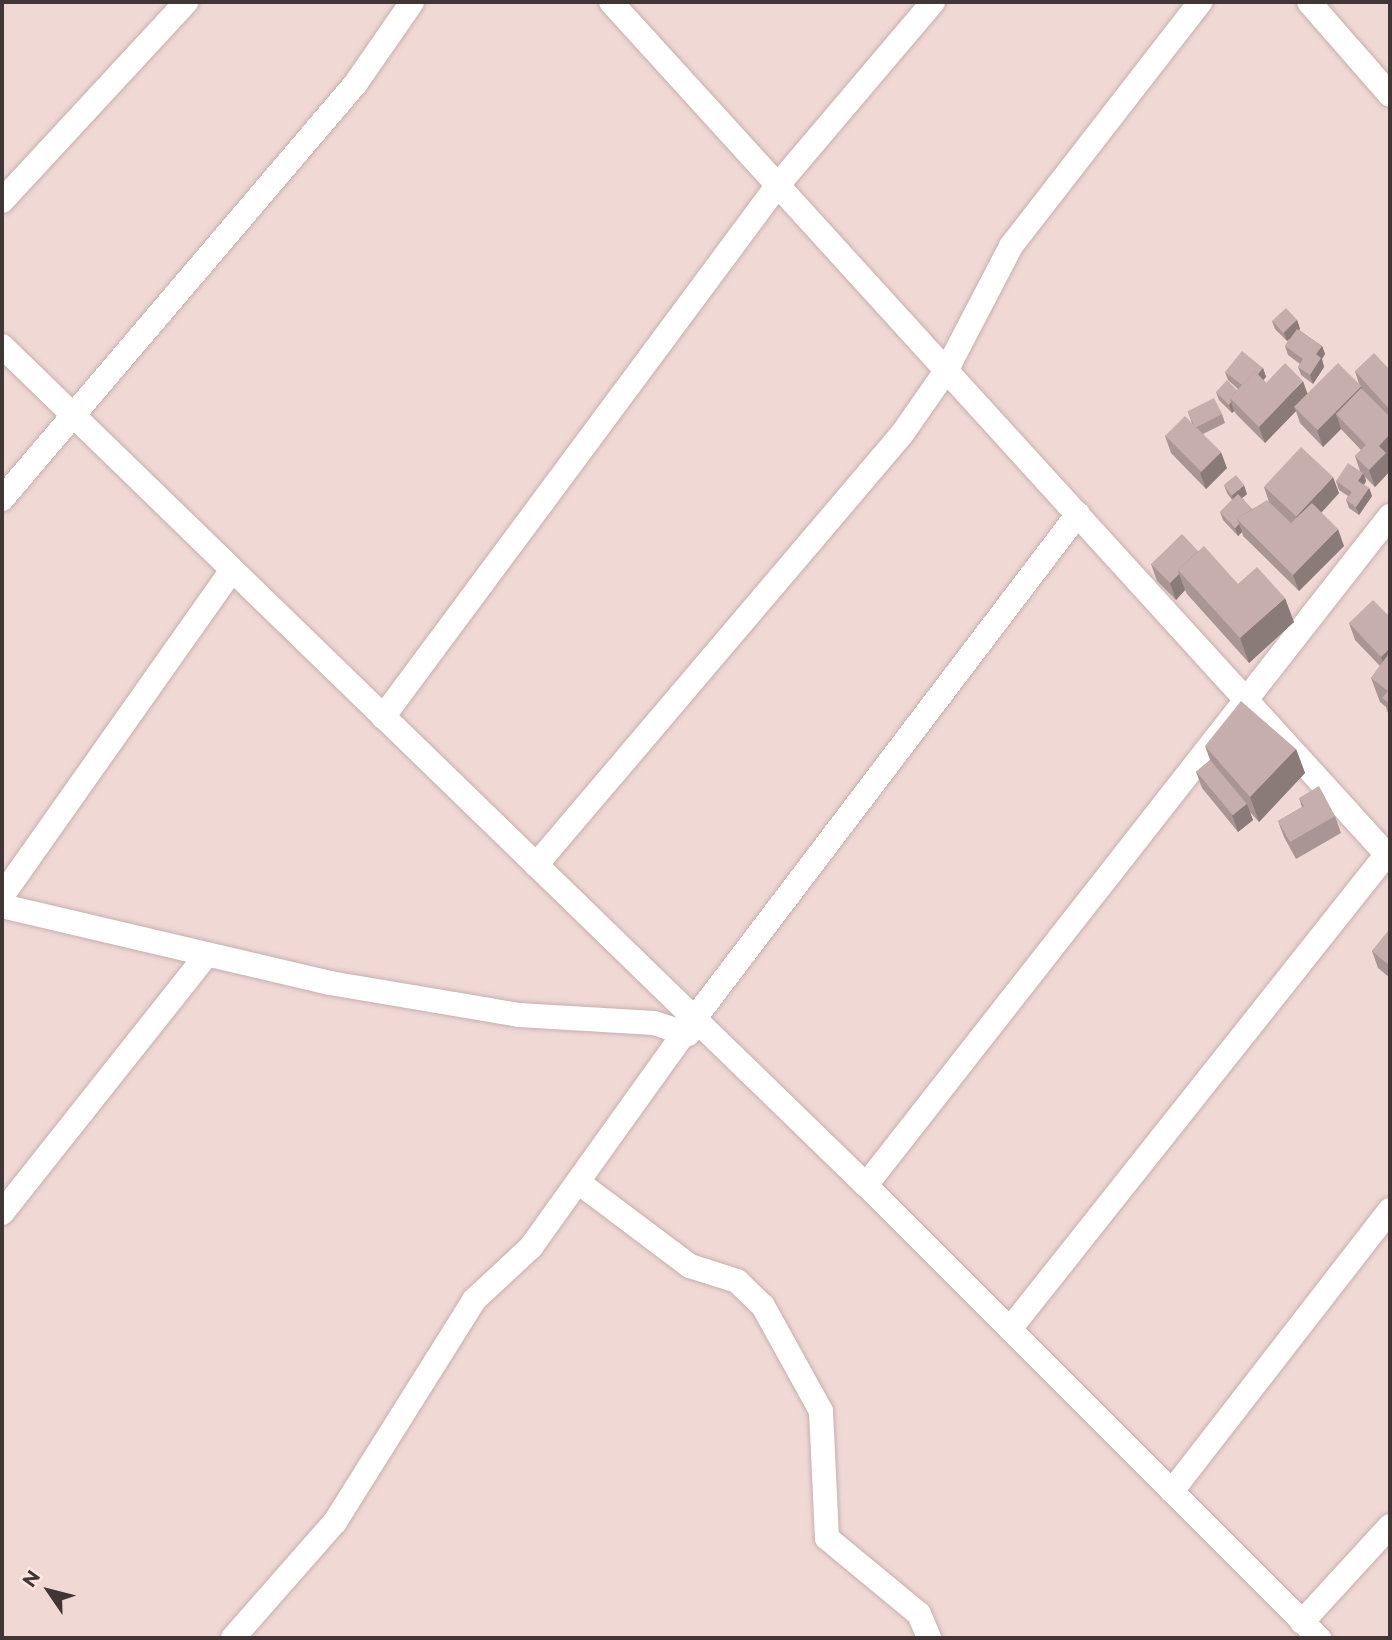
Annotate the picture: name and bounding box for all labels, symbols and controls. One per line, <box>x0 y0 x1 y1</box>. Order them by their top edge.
north arrow <box>14 1556 84 1626</box>
text: N <box>18 1566 45 1592</box>

